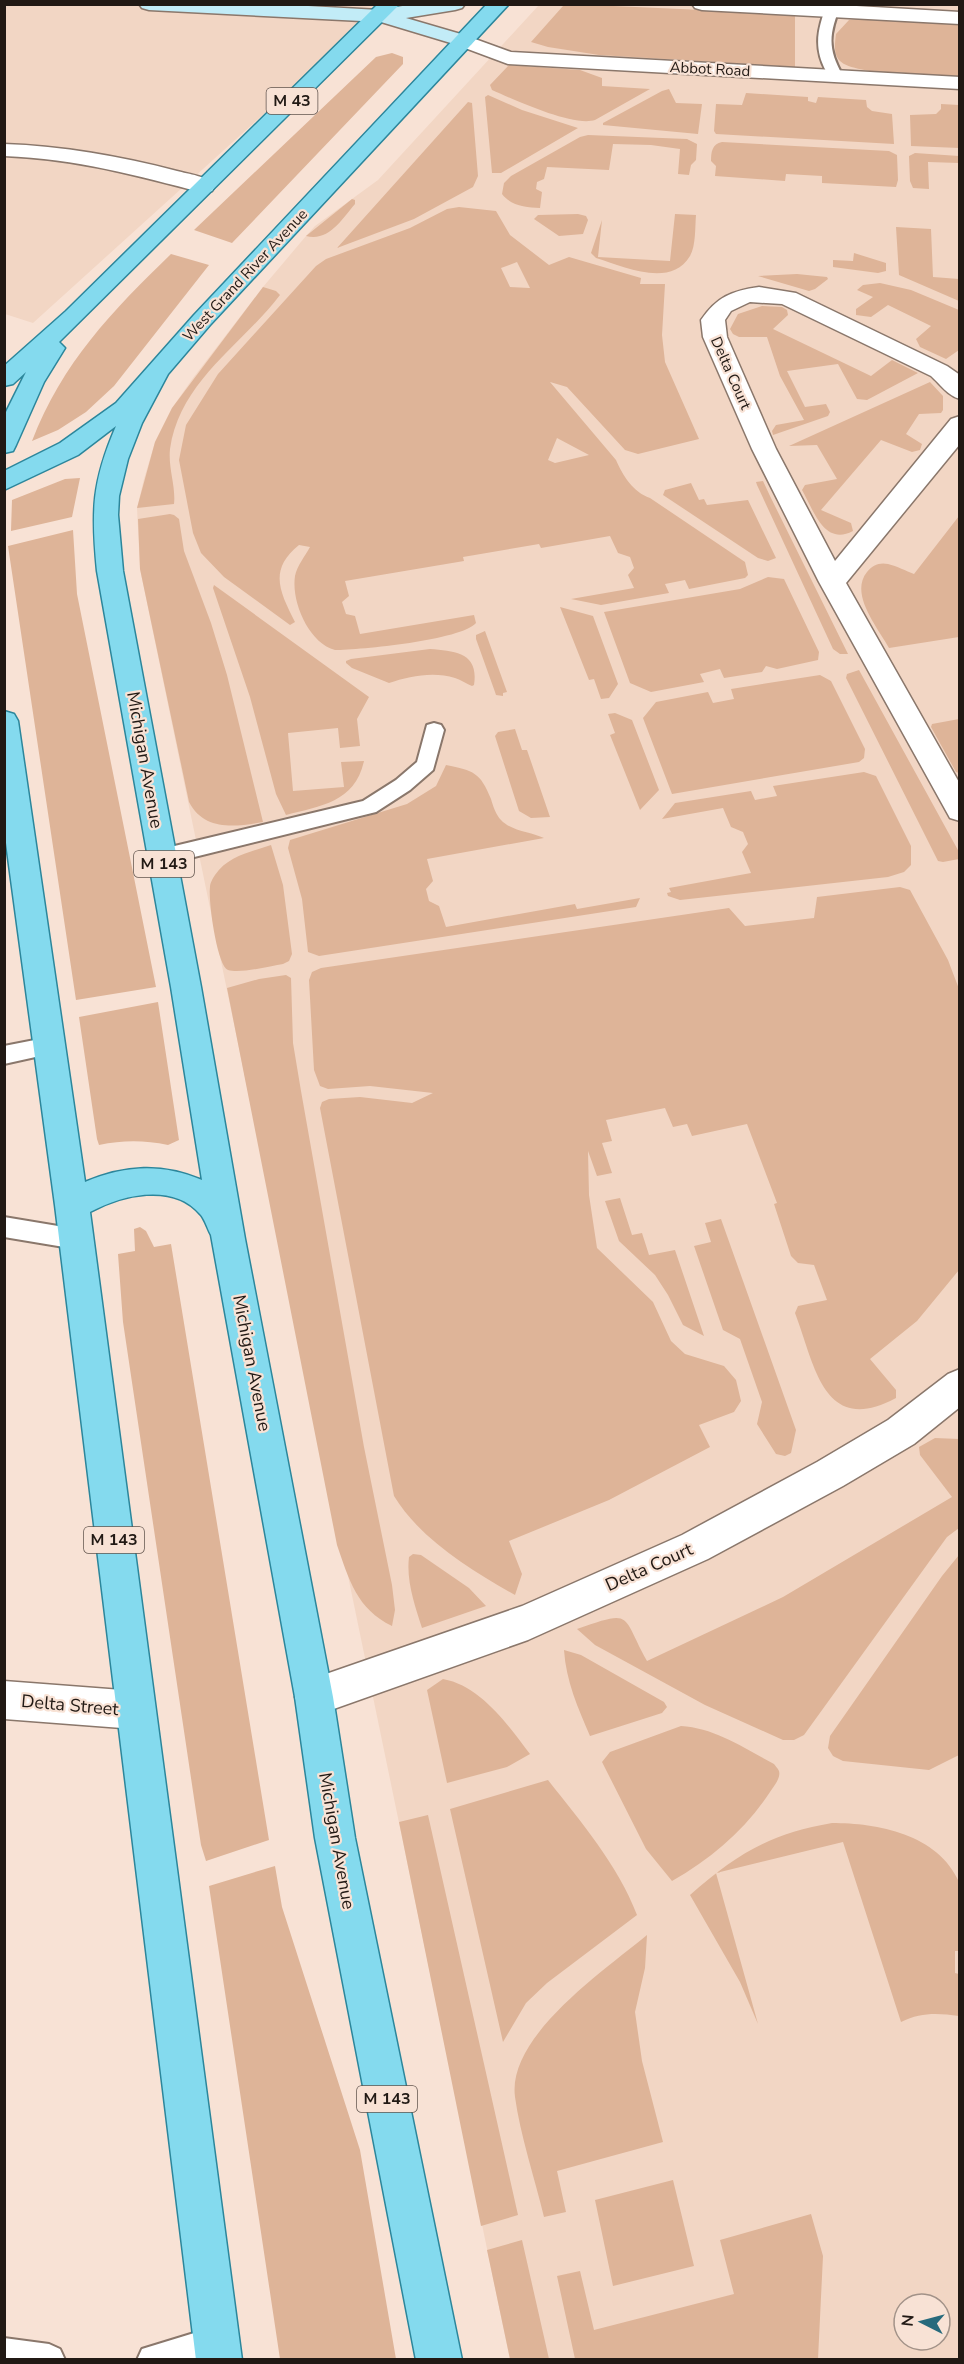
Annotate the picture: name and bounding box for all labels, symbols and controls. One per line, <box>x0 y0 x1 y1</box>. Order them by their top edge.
street label: Abbot Road <box>669 57 751 81</box>
road number: M 43 <box>266 88 318 114</box>
street label: West Grand River Avenue <box>178 204 312 346</box>
street label: Delta Court <box>706 333 756 413</box>
street label: Michigan Avenue <box>121 690 169 830</box>
road number: M 143 <box>134 851 194 877</box>
street label: Michigan Avenue <box>227 1293 277 1433</box>
road number: M 143 <box>84 1527 144 1553</box>
street label: Delta Court <box>601 1537 697 1597</box>
street label: Delta Street <box>20 1689 120 1721</box>
street label: Michigan Avenue <box>313 1771 361 1911</box>
road number: M 143 <box>357 2086 417 2112</box>
north arrow <box>892 2292 952 2352</box>
text: N <box>897 2313 920 2328</box>

